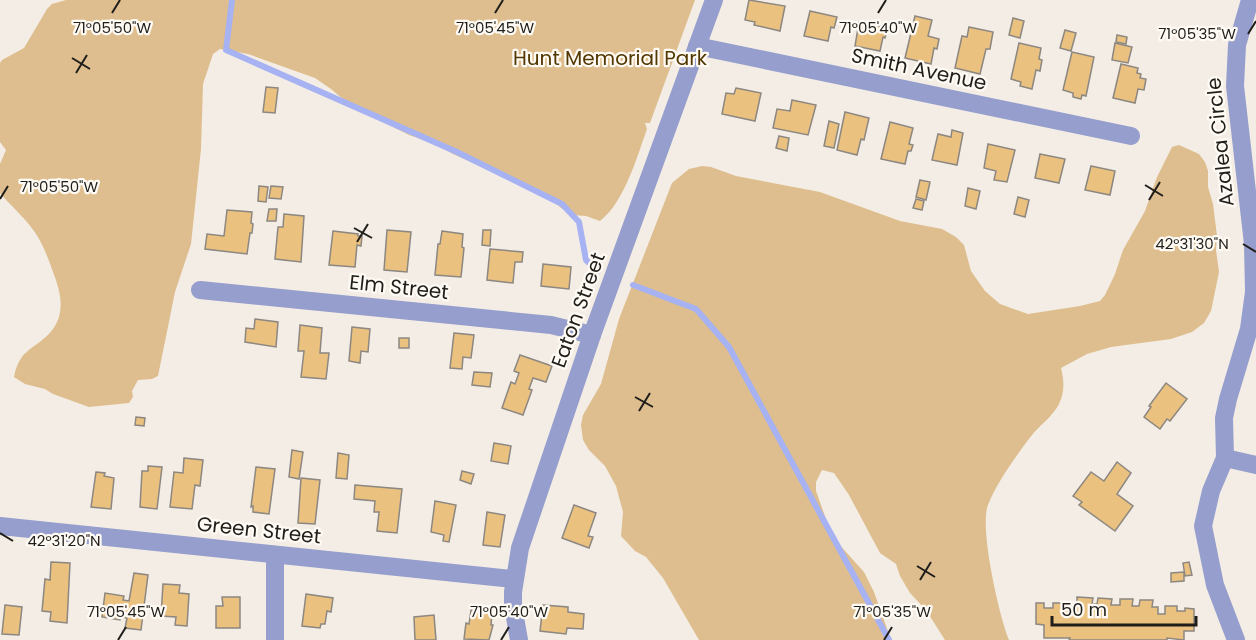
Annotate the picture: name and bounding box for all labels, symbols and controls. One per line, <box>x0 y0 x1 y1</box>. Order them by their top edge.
text: 71°05'50"W <box>73 17 151 38</box>
text: 71°05'45"W <box>456 17 534 38</box>
text: 71°05'40"W <box>839 17 917 38</box>
text: 71°05'35"W <box>1158 23 1236 44</box>
street label: Smith Avenue <box>849 41 989 97</box>
park label: Hunt Memorial Park <box>513 44 708 72</box>
street label: Azalea Circle <box>1199 76 1241 208</box>
text: 71°05'50"W <box>20 176 98 197</box>
text: 42°31'30"N <box>1155 233 1229 254</box>
street label: Eaton Street <box>544 249 612 371</box>
street label: Elm Street <box>348 268 450 306</box>
street label: Green Street <box>196 510 322 550</box>
text: 42°31'20"N <box>27 530 101 551</box>
scale bar <box>1052 589 1196 627</box>
text: 50 m <box>1061 597 1107 622</box>
text: 71°05'45"W <box>87 601 165 622</box>
text: 71°05'40"W <box>470 601 548 622</box>
text: 71°05'35"W <box>853 601 931 622</box>

